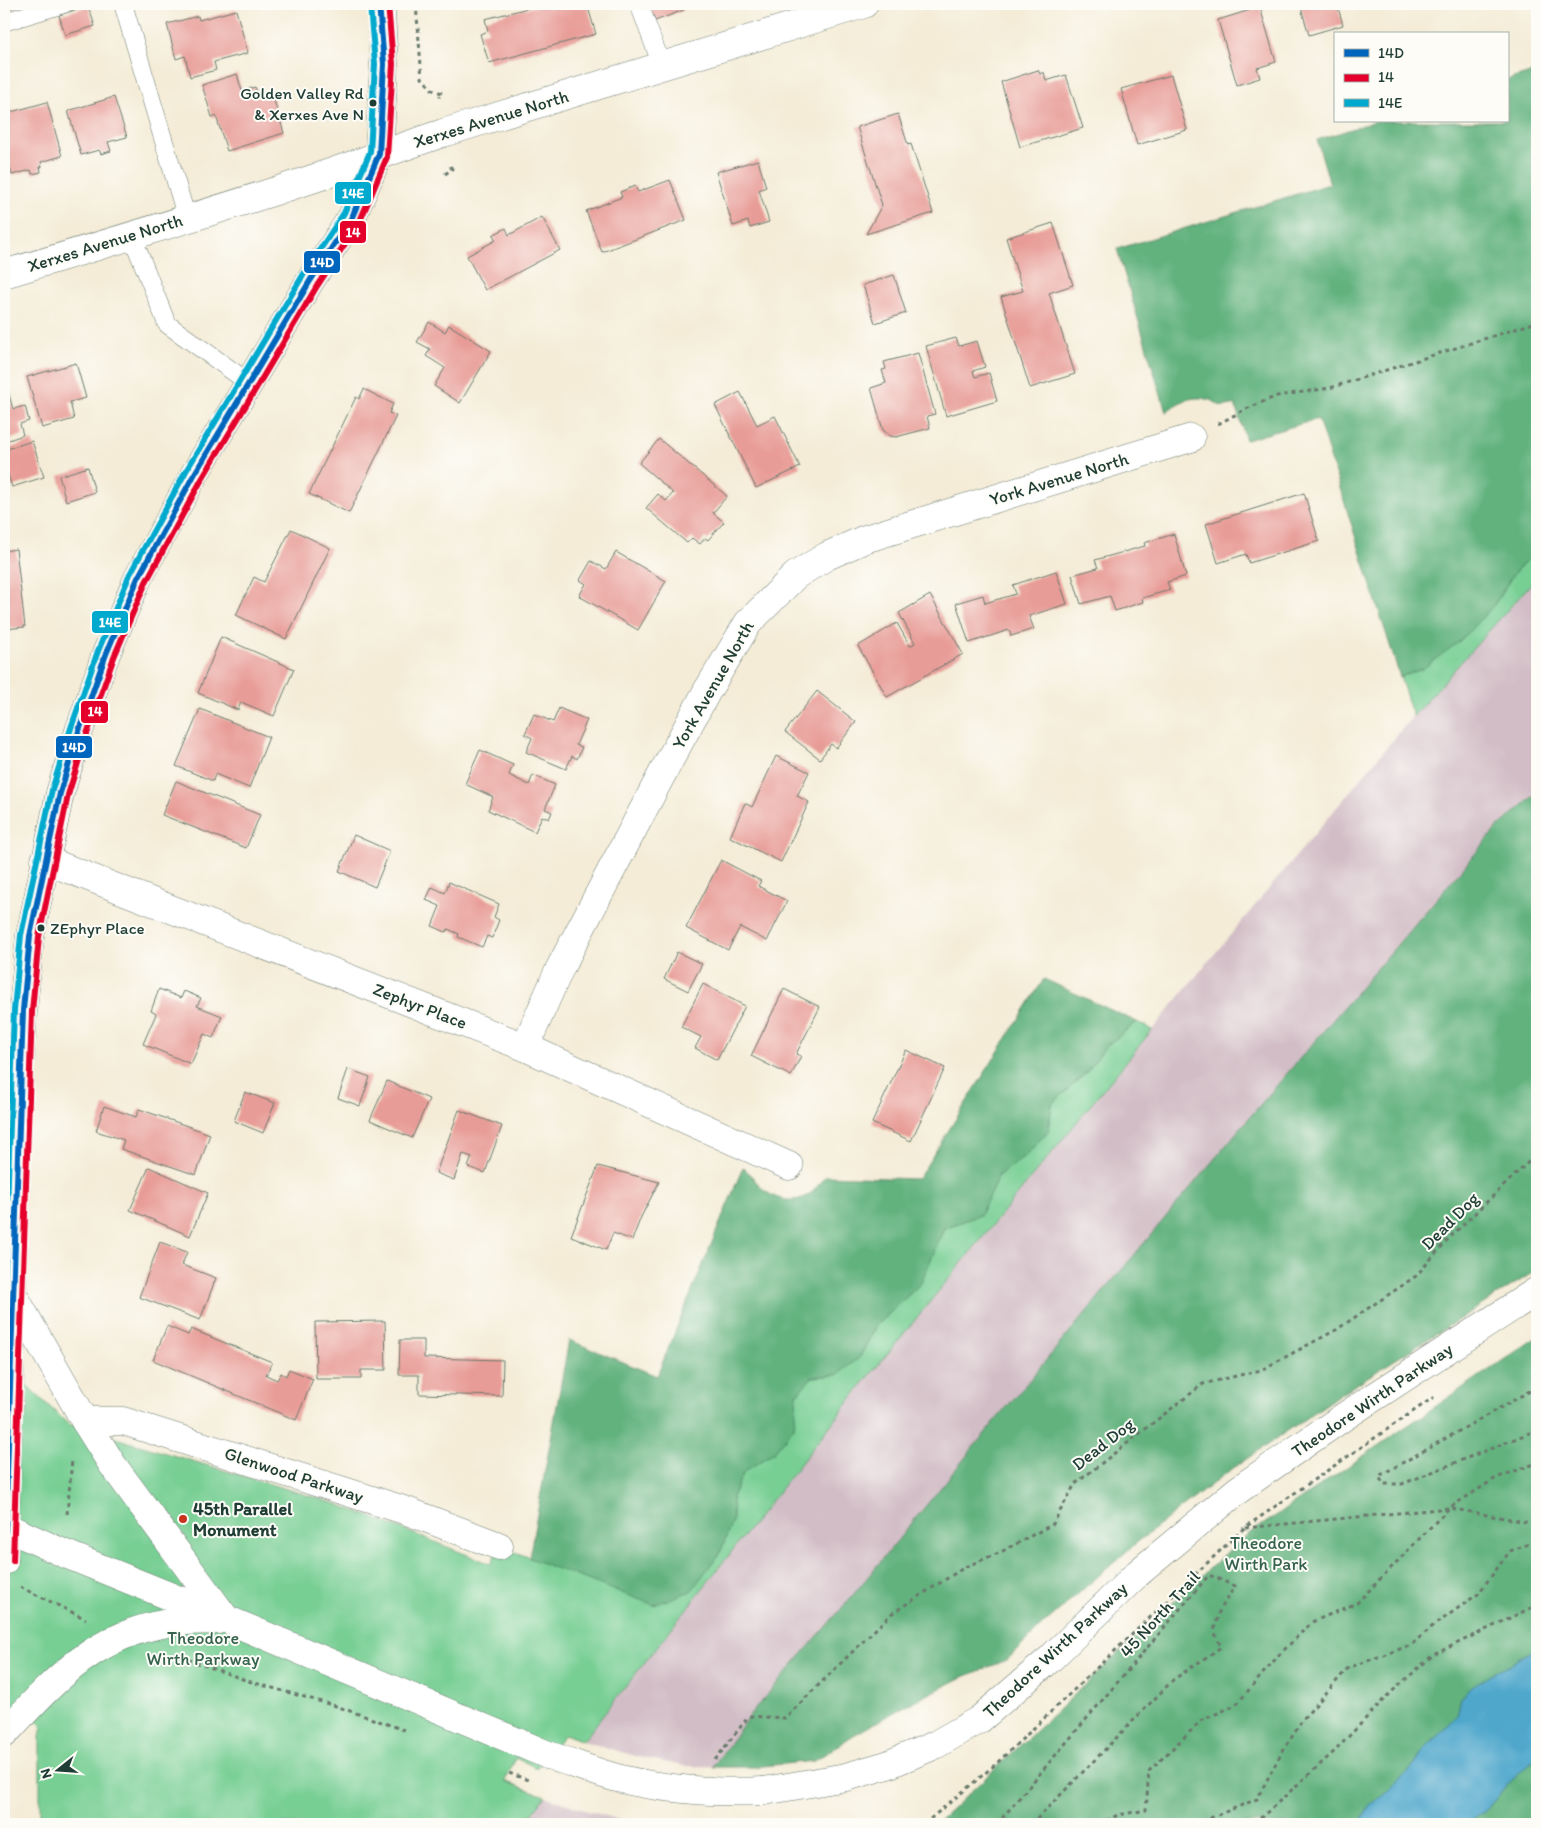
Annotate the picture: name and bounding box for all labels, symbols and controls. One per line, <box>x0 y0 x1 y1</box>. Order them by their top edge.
legend <box>1334 32 1508 122</box>
text: 14D <box>1378 44 1404 62</box>
text: 14 <box>1378 68 1394 86</box>
place label: Golden Valley Rd & Xerxes Ave N <box>240 83 365 124</box>
street label: Xerxes Avenue North <box>411 85 571 153</box>
text: 14E <box>1378 94 1402 112</box>
marker: Golden Valley Rd & Xerxes Ave N <box>368 98 378 108</box>
line badge: 14E <box>334 181 372 205</box>
text: 14E <box>342 185 365 202</box>
street label: Xerxes Avenue North <box>25 209 185 277</box>
line badge: 14 <box>339 220 367 244</box>
text: 14 <box>346 224 361 241</box>
line badge: 14D <box>303 250 341 274</box>
text: 14D <box>310 254 335 271</box>
street label: York Avenue North <box>987 447 1132 511</box>
line badge: 14E <box>91 610 129 634</box>
text: 14E <box>99 614 122 631</box>
street label: York Avenue North <box>667 617 759 753</box>
line badge: 14 <box>80 700 109 724</box>
text: 14 <box>88 703 103 720</box>
line badge: 14D <box>55 735 93 759</box>
text: 14D <box>62 739 87 756</box>
place label: ZEphyr Place <box>50 918 145 938</box>
marker: ZEphyr Place <box>36 923 46 933</box>
street label: Zephyr Place <box>370 978 470 1034</box>
street label: Dead Dog <box>1416 1187 1484 1255</box>
street label: Theodore Wirth Parkway <box>1287 1338 1457 1462</box>
street label: Dead Dog <box>1067 1412 1139 1475</box>
street label: Glenwood Parkway <box>222 1442 367 1508</box>
place label: 45th Parallel Monument <box>193 1498 293 1541</box>
marker: 45th Parallel Monument <box>177 1513 189 1525</box>
park label: Theodore Wirth Park <box>1225 1532 1307 1575</box>
street label: 45 North Trail <box>1115 1566 1205 1662</box>
street label: Theodore Wirth Parkway <box>978 1577 1132 1723</box>
park label: Theodore Wirth Parkway <box>146 1627 260 1670</box>
north arrow <box>32 1746 82 1796</box>
text: N <box>37 1767 56 1781</box>

